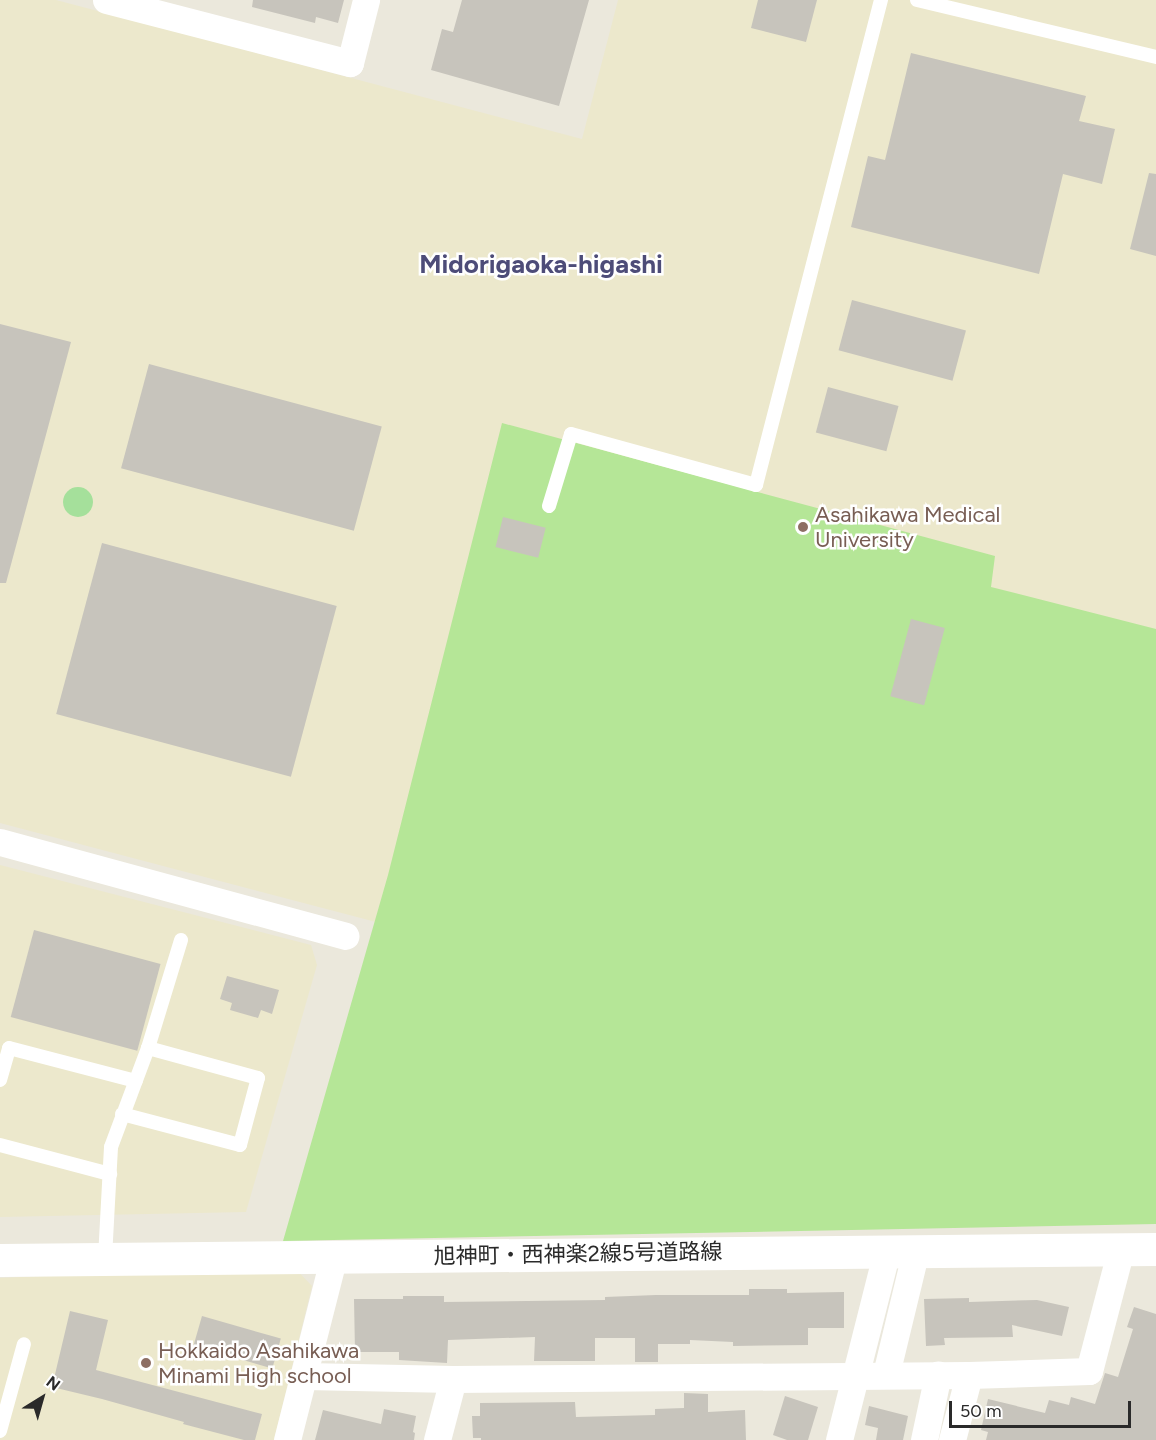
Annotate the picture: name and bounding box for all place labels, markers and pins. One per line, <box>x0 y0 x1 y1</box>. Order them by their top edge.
place label: Asahikawa Medical University <box>815 501 1000 552</box>
marker: Asahikawa Medical University <box>796 520 810 534</box>
place label: Hokkaido Asahikawa Minami High school <box>158 1337 359 1388</box>
marker: Hokkaido Asahikawa Minami High school <box>139 1356 153 1370</box>

